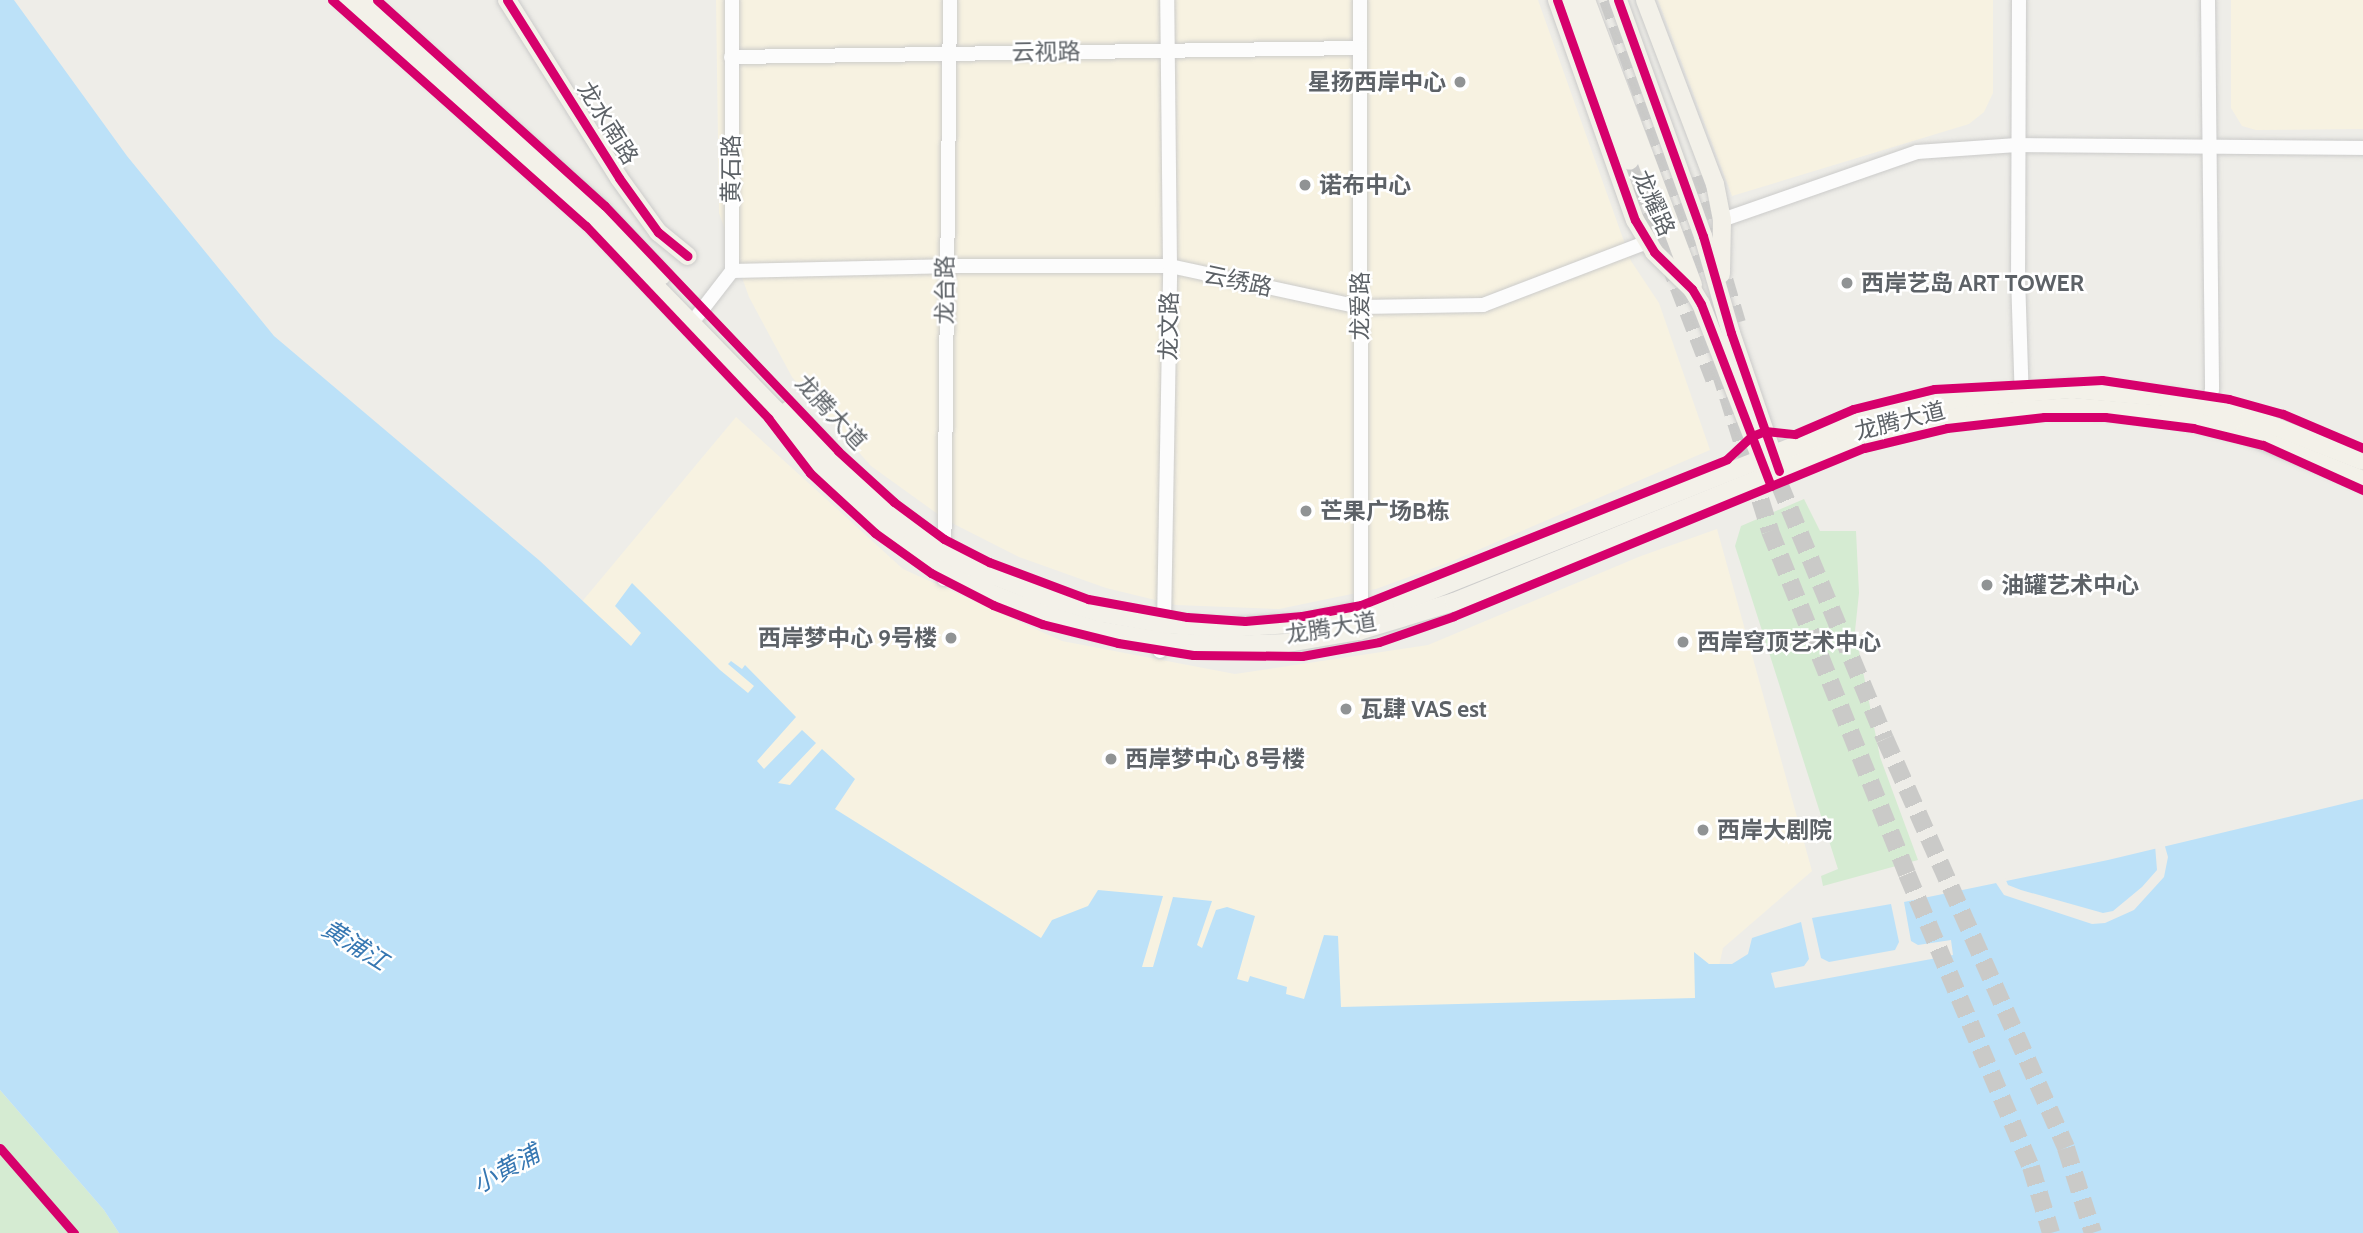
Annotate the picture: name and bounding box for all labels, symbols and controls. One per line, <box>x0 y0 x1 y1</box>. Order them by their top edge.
street label: 云视路 <box>1011 38 1081 66</box>
place label: 星扬西岸中心 <box>1308 68 1446 96</box>
marker: 星扬西岸中心 <box>1452 74 1468 90</box>
street label: 龙水南路 <box>572 77 644 169</box>
street label: 黄石路 <box>717 135 745 203</box>
street label: 龙耀路 <box>1627 166 1681 240</box>
place label: 诺布中心 <box>1319 171 1411 199</box>
marker: 诺布中心 <box>1297 177 1313 193</box>
street label: 龙台路 <box>931 256 959 324</box>
street label: 云绣路 <box>1201 260 1275 302</box>
place label: 西岸艺岛 ART TOWER <box>1861 269 2084 297</box>
street label: 龙爱路 <box>1346 272 1374 340</box>
marker: 西岸艺岛 ART TOWER <box>1839 275 1855 291</box>
street label: 龙文路 <box>1155 291 1183 361</box>
street label: 龙腾大道 <box>790 369 872 455</box>
street label: 龙腾大道 <box>1852 396 1948 446</box>
place label: 芒果广场B栋 <box>1320 497 1449 525</box>
marker: 芒果广场B栋 <box>1298 503 1314 519</box>
place label: 油罐艺术中心 <box>2001 571 2139 599</box>
marker: 油罐艺术中心 <box>1979 577 1995 593</box>
street label: 龙腾大道 <box>1283 607 1379 649</box>
place label: 西岸梦中心 9号楼 <box>758 624 937 652</box>
place label: 西岸穹顶艺术中心 <box>1697 628 1881 656</box>
marker: 西岸梦中心 9号楼 <box>943 630 959 646</box>
marker: 西岸穹顶艺术中心 <box>1675 634 1691 650</box>
place label: 瓦肆 VAS est <box>1360 695 1487 723</box>
marker: 瓦肆 VAS est <box>1338 701 1354 717</box>
place label: 西岸梦中心 8号楼 <box>1125 745 1305 773</box>
marker: 西岸梦中心 8号楼 <box>1103 751 1119 767</box>
place label: 西岸大剧院 <box>1717 816 1832 844</box>
marker: 西岸大剧院 <box>1695 822 1711 838</box>
water label: 黄浦江 <box>317 914 393 976</box>
water label: 小黄浦 <box>468 1139 544 1199</box>

